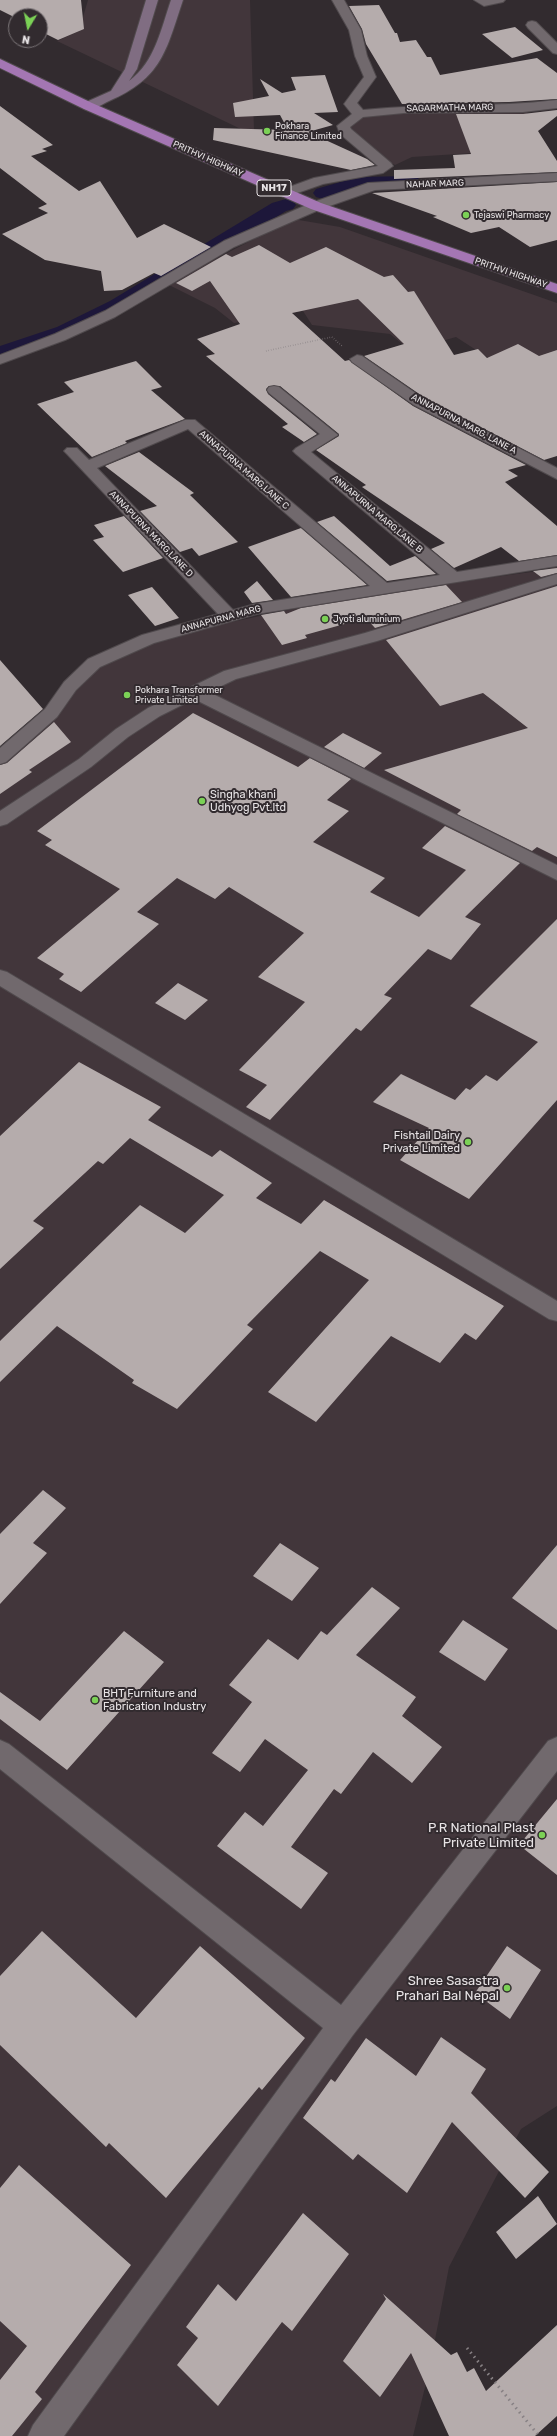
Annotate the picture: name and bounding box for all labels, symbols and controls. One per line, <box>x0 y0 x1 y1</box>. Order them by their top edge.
north arrow <box>8 8 48 48</box>
text: N <box>21 32 31 46</box>
street label: SAGARMATHA MARG <box>406 102 494 114</box>
place label: Pokhara Finance Limited <box>275 121 342 142</box>
marker: Pokhara Finance Limited <box>262 126 272 136</box>
street label: PRITHVI HIGHWAY <box>171 139 245 179</box>
street label: NAHAR MARG <box>406 178 464 190</box>
road number: NH17 <box>257 180 291 196</box>
marker: Tejaswi Pharmacy <box>461 210 471 220</box>
place label: Tejaswi Pharmacy <box>474 210 549 220</box>
street label: PRITHVI HIGHWAY <box>473 256 549 290</box>
street label: ANNAPURNA MARG, LANE A <box>410 392 518 456</box>
street label: ANNAPURNA MARG,LANE C <box>197 428 291 512</box>
street label: ANNAPURNA MARG,LANE B <box>329 473 425 555</box>
street label: ANNAPURNA MARG,LANE D <box>107 489 195 579</box>
street label: ANNAPURNA MARG <box>180 603 262 635</box>
marker: Jyoti aluminium <box>320 614 330 624</box>
place label: Jyoti aluminium <box>333 614 400 624</box>
place label: Pokhara Transformer Private Limited <box>135 685 223 706</box>
marker: Pokhara Transformer Private Limited <box>122 690 132 700</box>
place label: Singha khani Udhyog Pvt.ltd <box>210 788 286 814</box>
marker: Singha khani Udhyog Pvt.ltd <box>197 796 207 806</box>
place label: Fishtail Dairy Private Limited <box>383 1129 460 1155</box>
marker: Fishtail Dairy Private Limited <box>463 1137 473 1147</box>
place label: BHT Furniture and Fabrication Industry <box>103 1687 206 1713</box>
marker: BHT Furniture and Fabrication Industry <box>90 1695 100 1705</box>
place label: P.R National Plast Private Limited <box>428 1820 534 1851</box>
marker: P.R National Plast Private Limited <box>537 1830 547 1840</box>
place label: Shree Sasastra Prahari Bal Nepal <box>396 1973 499 2004</box>
marker: Shree Sasastra Prahari Bal Nepal <box>502 1983 512 1993</box>

